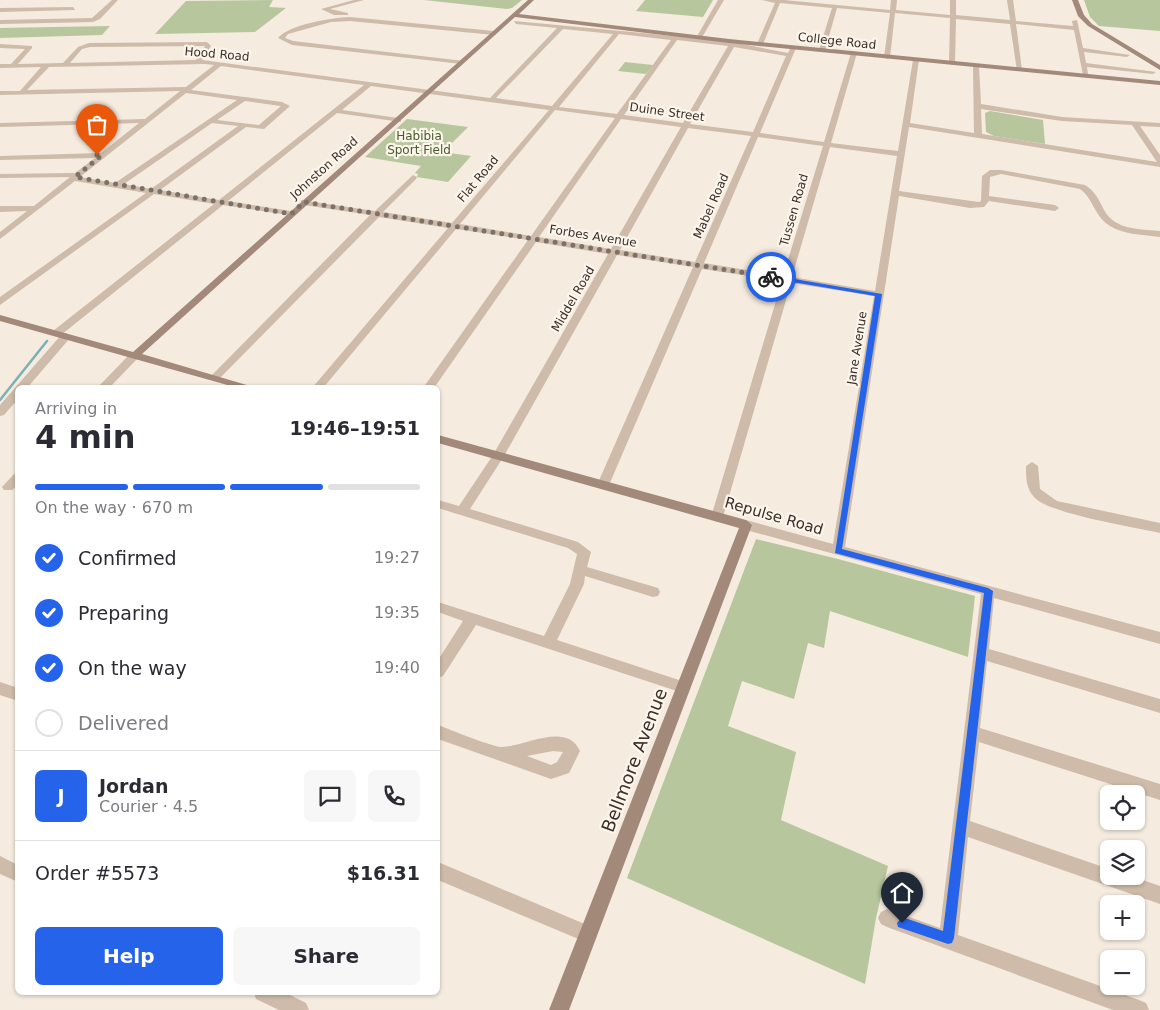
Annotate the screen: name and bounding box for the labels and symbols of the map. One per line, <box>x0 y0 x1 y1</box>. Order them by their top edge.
street label: College Road <box>797 30 877 52</box>
street label: Hood Road <box>184 44 250 64</box>
street label: Duine Street <box>629 100 706 124</box>
pin <box>76 104 118 155</box>
park label: Habibia Sport Field <box>387 129 451 157</box>
street label: Johnston Road <box>287 134 361 203</box>
street label: Flat Road <box>455 153 501 205</box>
street label: Mabel Road <box>690 171 732 241</box>
street label: Tussen Road <box>777 172 811 249</box>
street label: Forbes Avenue <box>548 222 638 250</box>
courier <box>746 252 796 302</box>
street label: Middel Road <box>549 264 597 334</box>
street label: Jane Avenue <box>844 310 870 387</box>
street label: Repulse Road <box>723 493 825 539</box>
street label: Bellmore Avenue <box>597 685 671 835</box>
pin <box>881 872 923 923</box>

